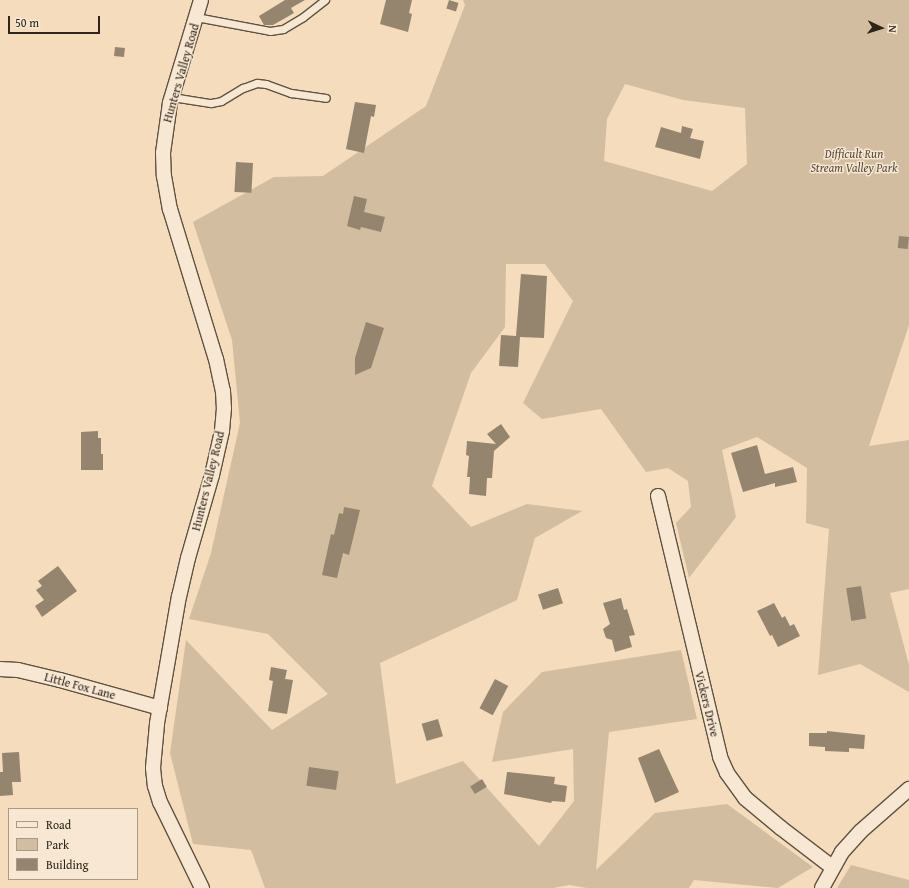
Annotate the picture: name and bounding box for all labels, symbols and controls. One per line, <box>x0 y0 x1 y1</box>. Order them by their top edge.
scale bar <box>10 8 102 34</box>
north arrow <box>861 8 901 48</box>
text: 50 m <box>15 14 39 31</box>
street label: Hunters Valley Road <box>160 22 202 124</box>
text: N <box>885 25 901 33</box>
park label: Difficult Run Stream Valley Park <box>810 147 898 175</box>
street label: Hunters Valley Road <box>189 430 227 532</box>
street label: Little Fox Lane <box>43 670 117 702</box>
street label: Vickers Drive <box>692 670 722 738</box>
legend <box>8 808 138 880</box>
text: Road <box>46 816 71 833</box>
text: Park <box>46 836 69 853</box>
text: Building <box>46 856 89 873</box>

